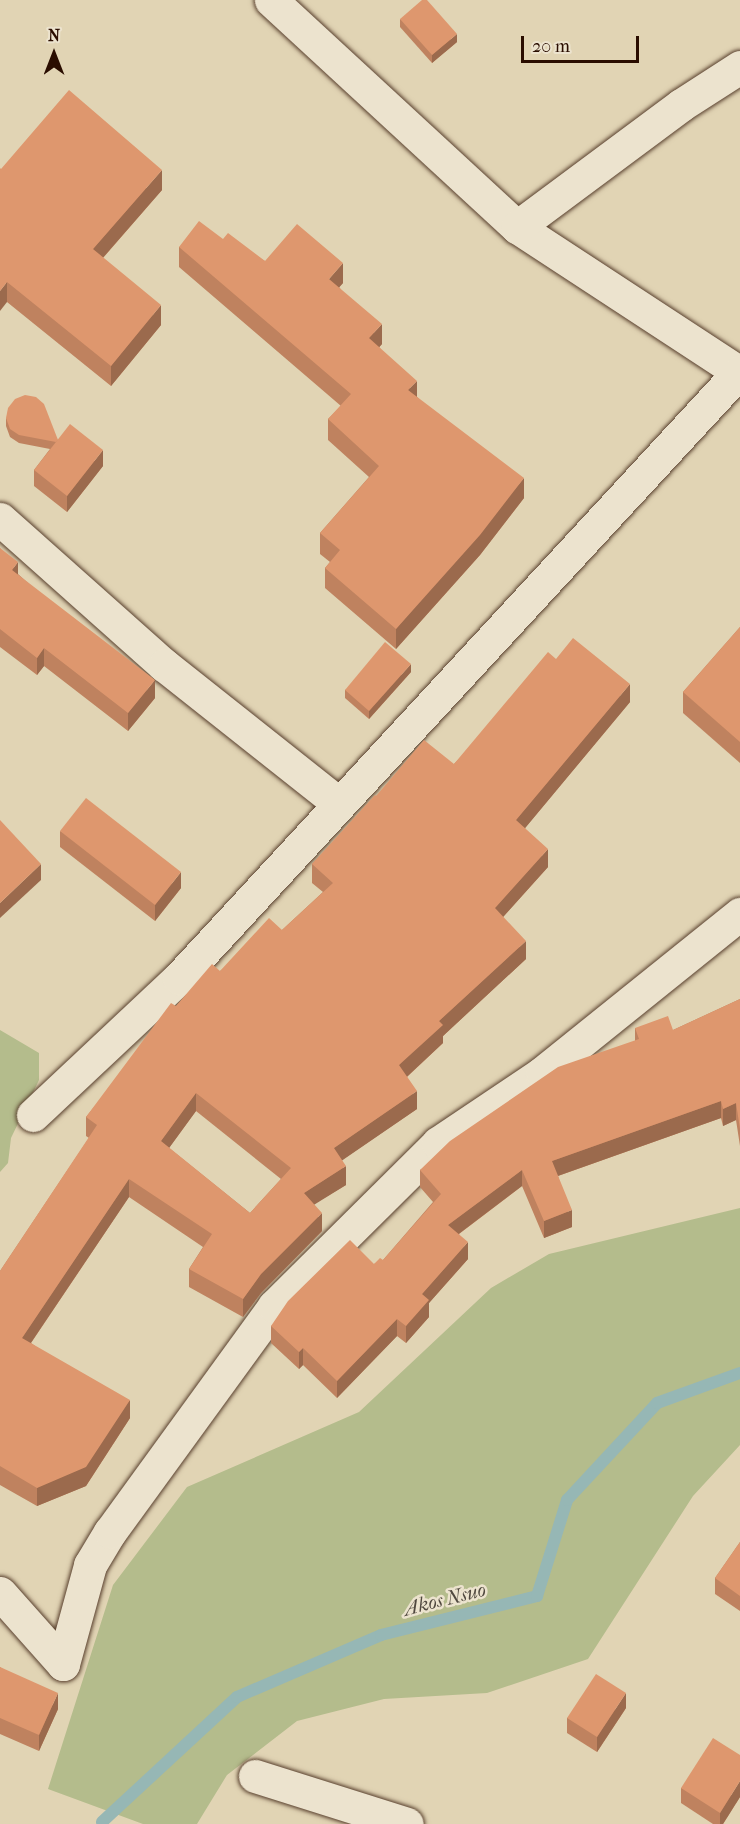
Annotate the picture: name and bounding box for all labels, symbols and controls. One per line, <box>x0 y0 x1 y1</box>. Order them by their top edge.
north arrow <box>24 24 84 84</box>
scale bar <box>524 24 642 62</box>
text: N <box>48 26 60 45</box>
text: 20 m <box>532 36 570 57</box>
water label: Akos Nsuo <box>402 1577 488 1621</box>

